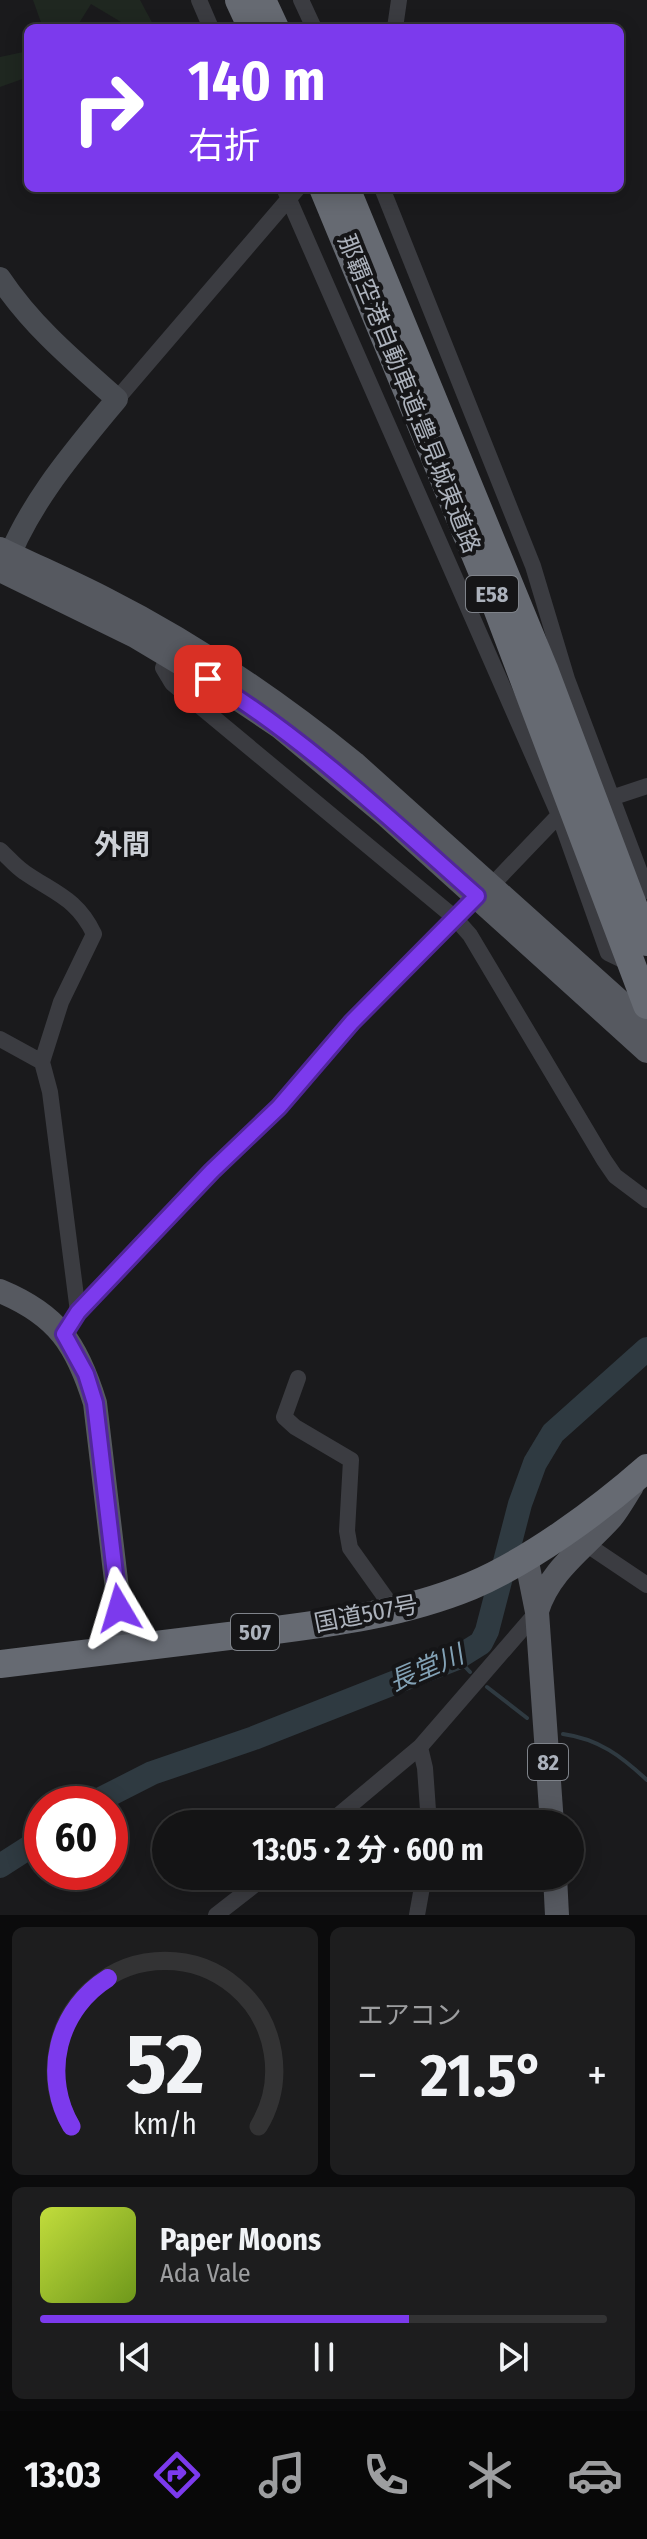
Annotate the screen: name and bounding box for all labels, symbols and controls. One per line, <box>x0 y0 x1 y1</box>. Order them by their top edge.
text: 140 m <box>188 48 325 115</box>
icon: right <box>56 56 160 160</box>
text: 右折 <box>188 124 260 168</box>
street label: 那覇空港自動車道;豊見城東道路 <box>332 231 486 557</box>
road number: E58 <box>466 576 518 612</box>
pin <box>174 645 242 713</box>
icon: arrive <box>186 657 230 701</box>
district label: 外間 <box>94 828 150 861</box>
position arrow <box>77 1566 161 1650</box>
street label: 国道507号 <box>312 1590 420 1638</box>
road number: 507 <box>231 1614 279 1650</box>
water label: 長堂川 <box>384 1638 471 1698</box>
road number: 82 <box>528 1744 568 1780</box>
speed limit sign: 60 <box>24 1786 128 1890</box>
text: 13:05 · 2 分 · 600 m <box>252 1832 484 1868</box>
text: エアコン <box>358 2000 462 2031</box>
text: 52 <box>126 2015 204 2115</box>
text: 21.5° <box>420 2040 544 2112</box>
text: − <box>358 2049 377 2102</box>
text: + <box>587 2049 607 2102</box>
text: km/h <box>133 2107 197 2142</box>
text: Paper Moons <box>160 2222 321 2258</box>
text: Ada Vale <box>160 2258 251 2289</box>
icon: previous <box>113 2335 157 2379</box>
icon: pause <box>302 2335 346 2379</box>
icon: next <box>491 2335 535 2379</box>
icon: directions <box>149 2447 205 2503</box>
icon: music <box>254 2447 310 2503</box>
icon: phone <box>358 2447 414 2503</box>
icon: climate <box>462 2447 518 2503</box>
icon: car <box>567 2447 623 2503</box>
text: 13:03 <box>24 2453 101 2497</box>

